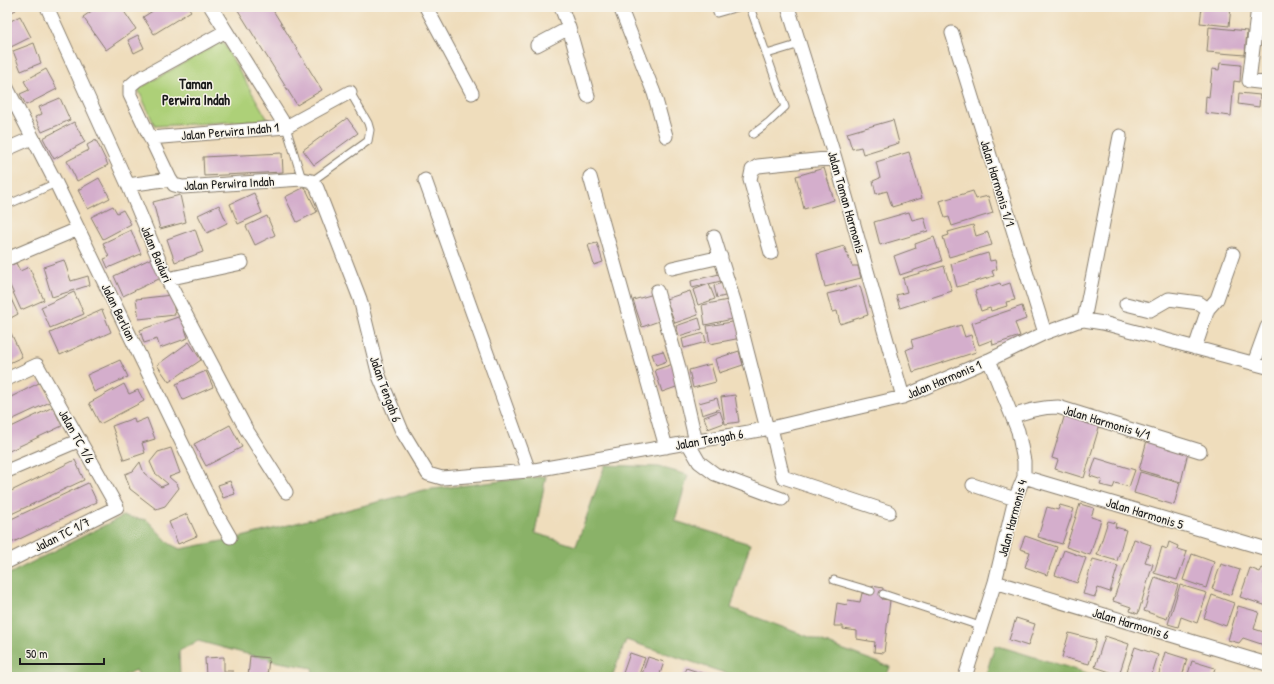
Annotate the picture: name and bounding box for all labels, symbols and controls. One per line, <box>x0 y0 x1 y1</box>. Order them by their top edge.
district label: Taman Perwira Indah <box>162 74 230 109</box>
street label: Jalan Perwira Indah 1 <box>180 118 280 144</box>
street label: Jalan Harmonis 1/1 <box>976 138 1020 229</box>
street label: Jalan Taman Harmonis <box>824 149 870 255</box>
street label: Jalan Perwira Indah <box>183 172 275 194</box>
street label: Jalan Baiduri <box>137 223 177 285</box>
street label: Jalan Berlian <box>97 280 141 344</box>
street label: Jalan Tengah 6 <box>366 354 406 424</box>
street label: Jalan Harmonis 1 <box>904 355 984 403</box>
street label: Jalan Harmonis 4/1 <box>1062 400 1153 444</box>
street label: Jalan TC 1/6 <box>55 406 99 466</box>
street label: Jalan Tengah 6 <box>673 424 745 454</box>
street label: Jalan Harmonis 4 <box>993 477 1031 559</box>
street label: Jalan Harmonis 5 <box>1104 493 1186 533</box>
street label: Jalan TC 1/7 <box>31 512 93 556</box>
street label: Jalan Harmonis 6 <box>1090 603 1172 643</box>
scale bar <box>20 640 104 666</box>
text: 50 m <box>26 645 47 662</box>

